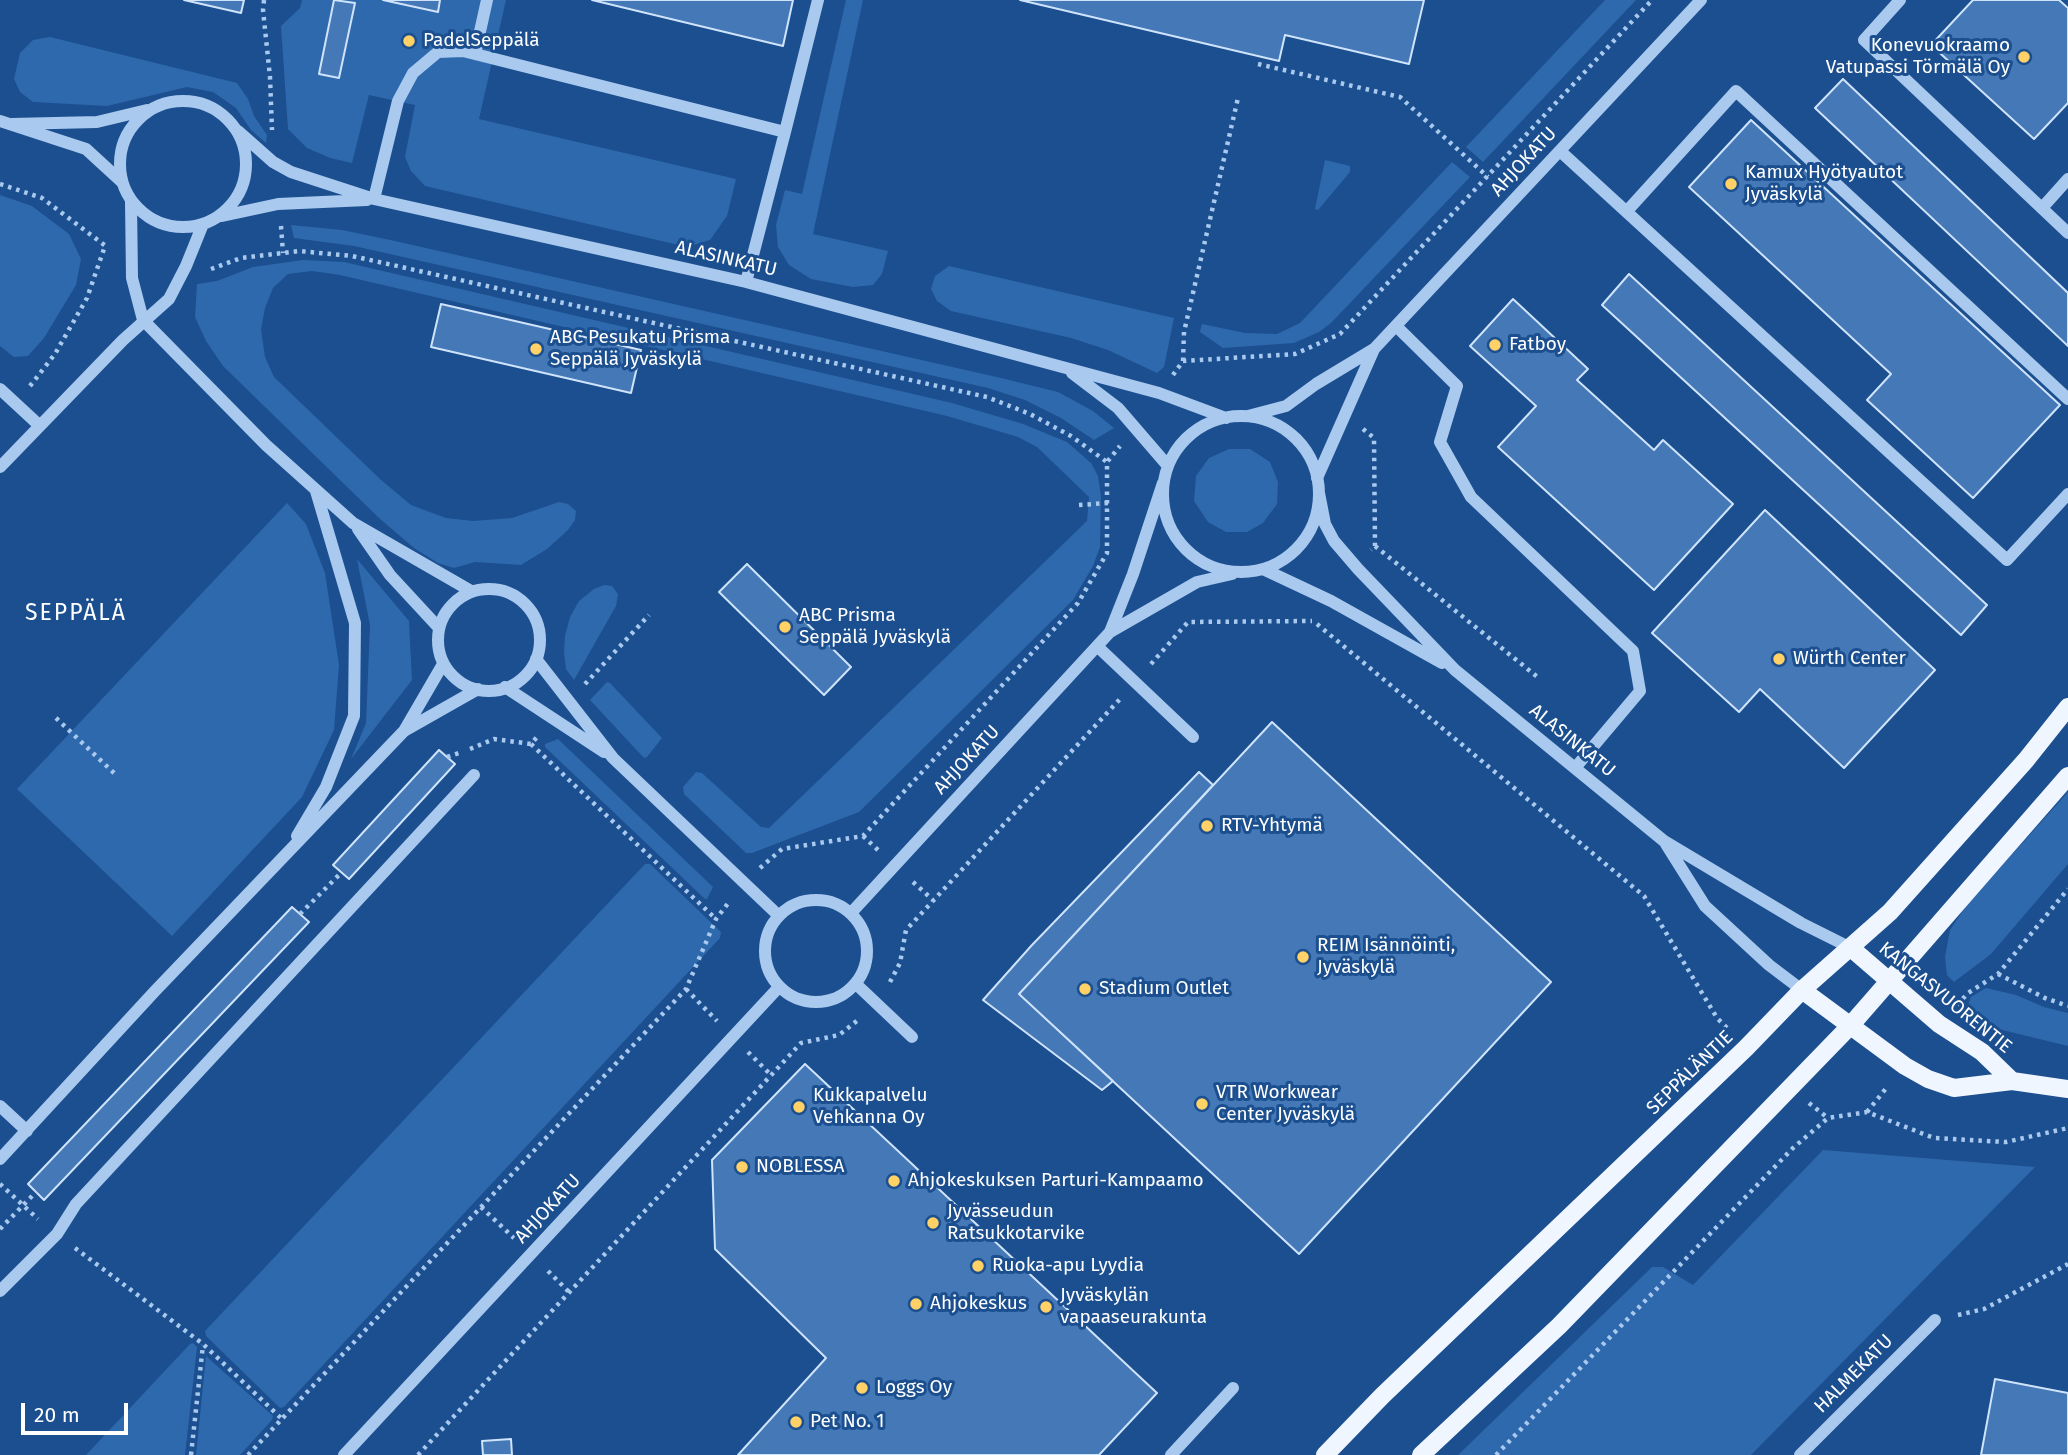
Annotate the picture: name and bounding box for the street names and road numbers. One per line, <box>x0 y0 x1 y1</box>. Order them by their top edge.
street label: AHJOKATU <box>1486 123 1562 201</box>
street label: ALASINKATU <box>673 236 779 282</box>
street label: ALASINKATU <box>1525 700 1619 782</box>
street label: AHJOKATU <box>929 721 1005 799</box>
street label: KANGASVUORENTIE <box>1874 937 2016 1059</box>
street label: SEPPÄLÄNTIE <box>1642 1026 1738 1120</box>
street label: AHJOKATU <box>510 1170 586 1248</box>
street label: HALMEKATU <box>1810 1330 1898 1418</box>

